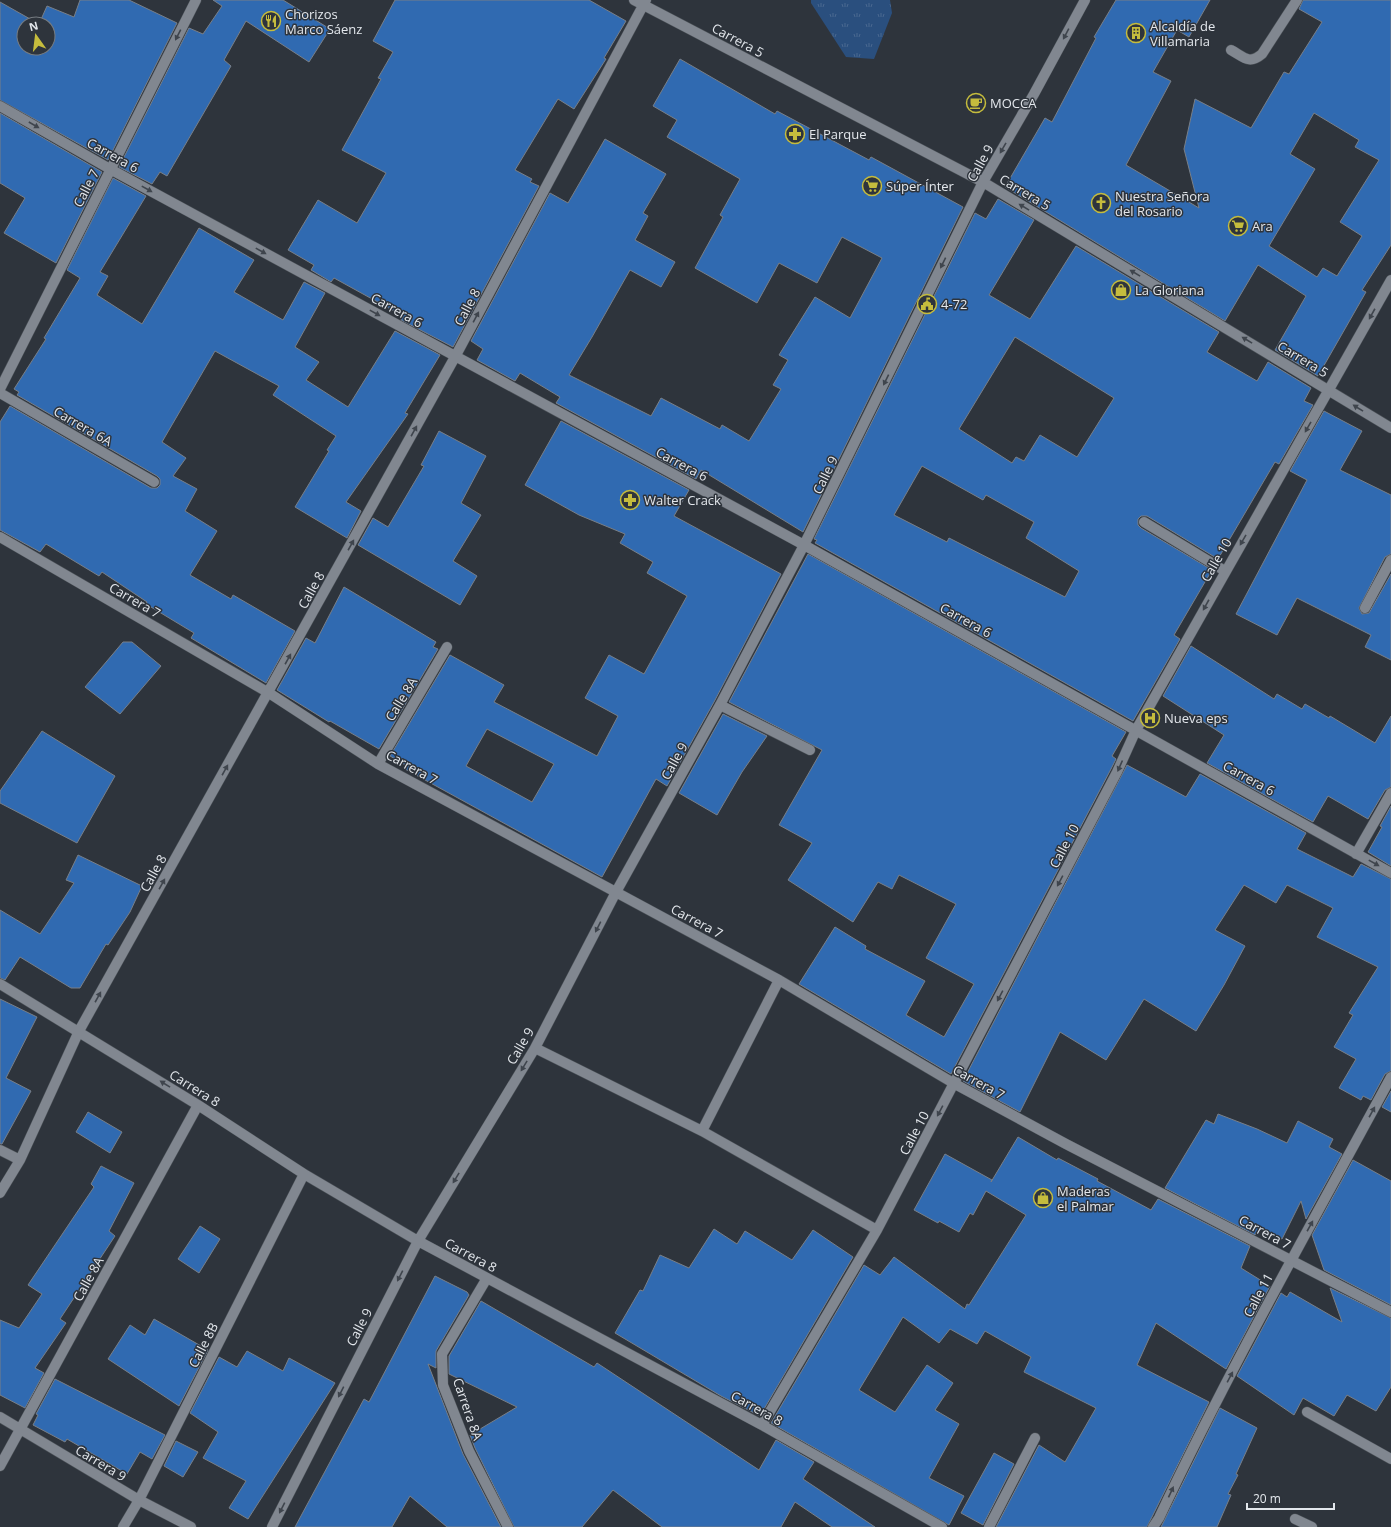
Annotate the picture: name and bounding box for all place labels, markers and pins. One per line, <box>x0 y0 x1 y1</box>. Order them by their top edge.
place label: Chorizos Marco Sáenz <box>285 5 362 38</box>
restaurant icon: Chorizos Marco Sáenz <box>260 10 282 32</box>
place label: Alcaldía de Villamaria <box>1150 17 1215 50</box>
building icon: Alcaldía de Villamaria <box>1125 22 1147 44</box>
cafe icon: MOCCA <box>965 92 987 114</box>
place label: MOCCA <box>990 94 1037 112</box>
pharmacy icon: El Parque <box>784 123 806 145</box>
place label: El Parque <box>809 125 866 143</box>
supermarket icon: Súper Ínter <box>861 175 883 197</box>
place label: Súper Ínter <box>886 177 955 195</box>
place label: Nuestra Señora del Rosario <box>1115 187 1210 220</box>
church icon: Nuestra Señora del Rosario <box>1090 192 1112 214</box>
supermarket icon: Ara <box>1227 215 1249 237</box>
place label: Ara <box>1252 217 1273 235</box>
shop icon: La Gloriana <box>1110 279 1132 301</box>
place label: La Gloriana <box>1135 281 1204 299</box>
public building icon: 4-72 <box>916 293 938 315</box>
place label: 4-72 <box>941 295 967 313</box>
pharmacy icon: Walter Crack <box>619 489 641 511</box>
place label: Walter Crack <box>644 491 721 509</box>
hospital icon: Nueva eps <box>1139 707 1161 729</box>
place label: Nueva eps <box>1164 709 1228 727</box>
place label: Maderas el Palmar <box>1057 1182 1115 1215</box>
shop icon: Maderas el Palmar <box>1032 1187 1054 1209</box>

